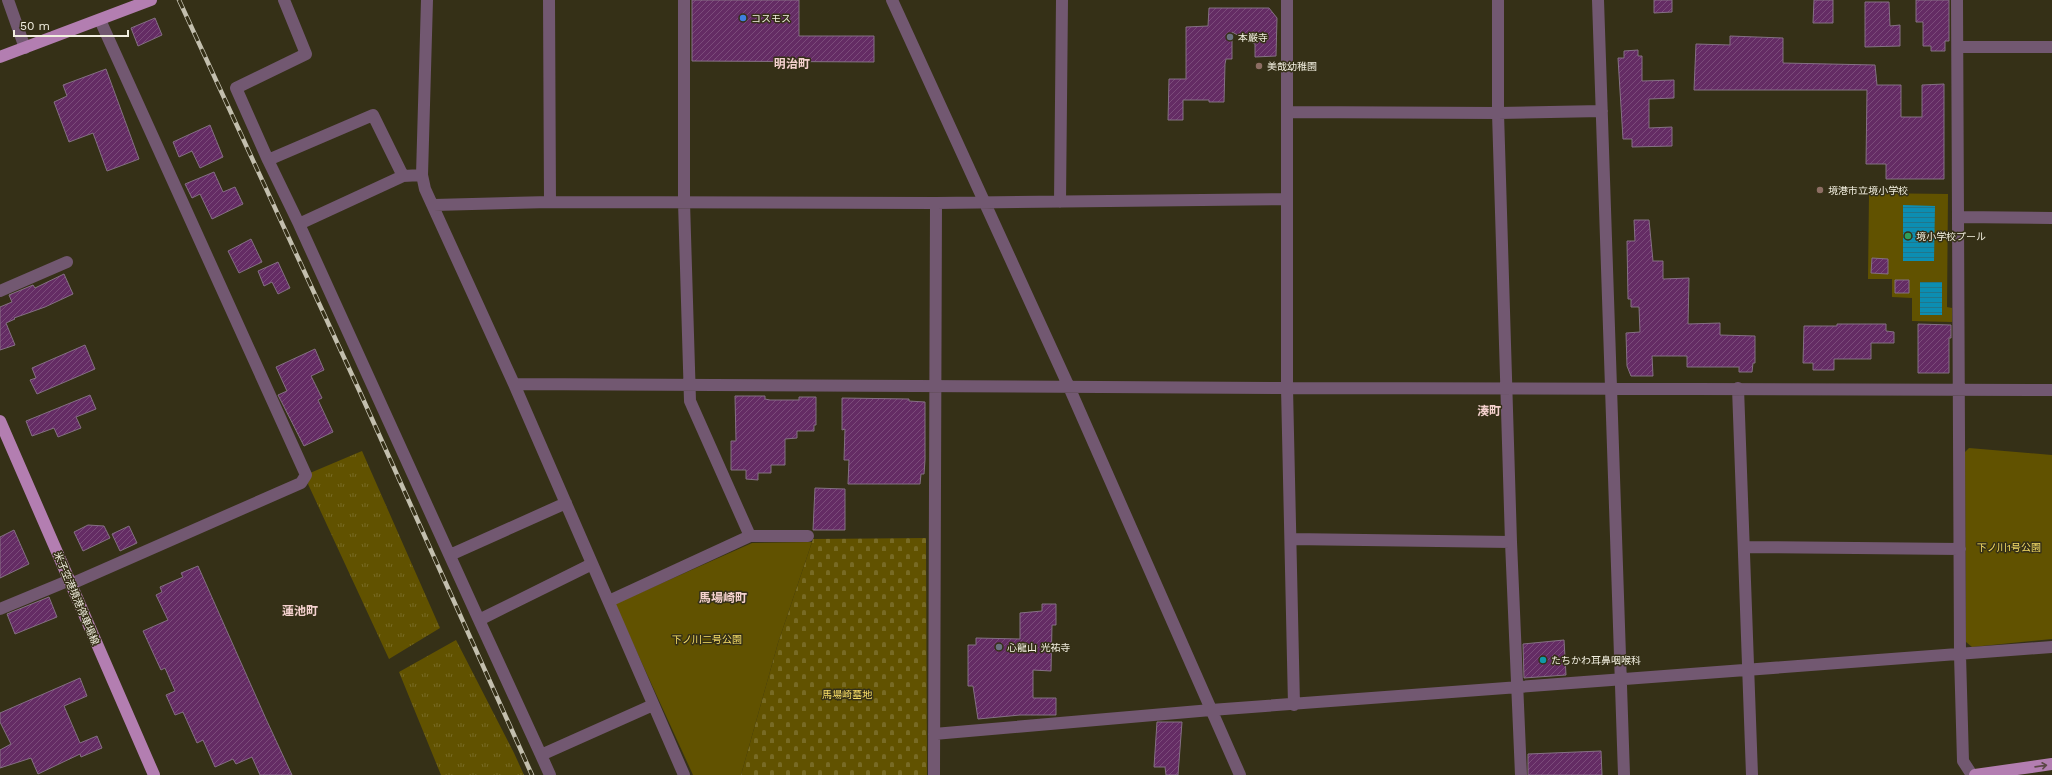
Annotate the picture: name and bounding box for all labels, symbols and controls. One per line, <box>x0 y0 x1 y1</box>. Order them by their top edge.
scale bar <box>14 12 128 38</box>
marker: コスモス <box>738 13 748 23</box>
place label: コスモス <box>751 13 791 24</box>
text: 50 m <box>20 19 50 33</box>
marker: 本巌寺 <box>1225 32 1235 42</box>
place label: 本巌寺 <box>1238 32 1268 43</box>
district label: 明治町 <box>774 57 810 71</box>
marker: 美哉幼稚園 <box>1254 61 1264 71</box>
place label: 美哉幼稚園 <box>1267 61 1317 72</box>
marker: 境港市立境小学校 <box>1815 185 1825 195</box>
place label: 境港市立境小学校 <box>1828 185 1908 196</box>
marker: 境小学校プール <box>1903 231 1913 241</box>
place label: 境小学校プール <box>1916 231 1986 242</box>
district label: 湊町 <box>1477 404 1501 418</box>
park label: 下ノ川1号公園 <box>1977 542 2041 553</box>
street label: 米子空港境港停車場線 <box>52 550 101 646</box>
district label: 馬場崎町 <box>699 591 747 605</box>
district label: 蓮池町 <box>282 604 318 618</box>
park label: 下ノ川二号公園 <box>672 634 742 645</box>
marker: 心龍山 光祐寺 <box>994 642 1004 652</box>
place label: 心龍山 光祐寺 <box>1007 642 1070 653</box>
marker: たちかわ耳鼻咽喉科 <box>1538 655 1548 665</box>
place label: たちかわ耳鼻咽喉科 <box>1551 655 1641 666</box>
park label: 馬場崎墓地 <box>822 689 873 700</box>
one-way arrow <box>2034 762 2047 770</box>

